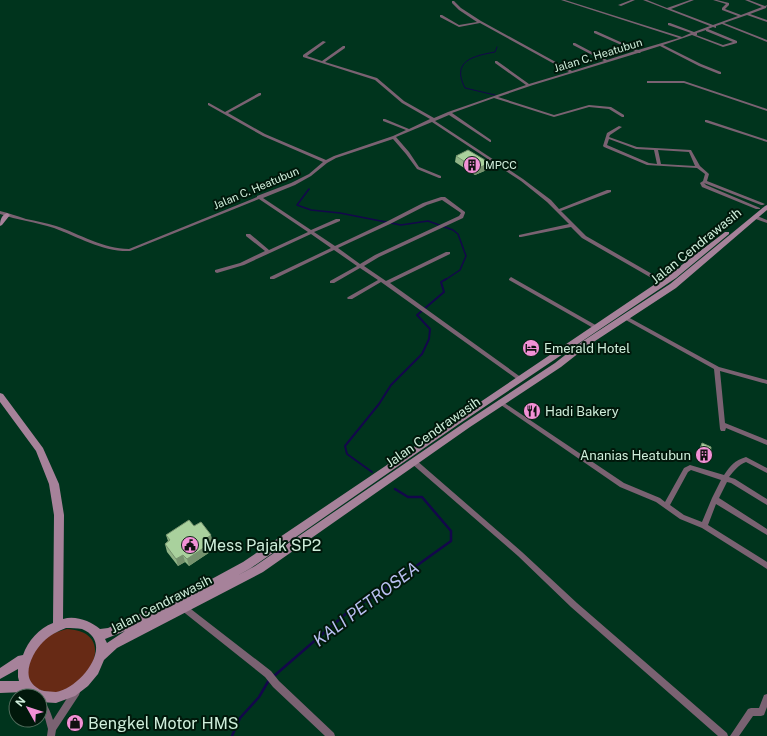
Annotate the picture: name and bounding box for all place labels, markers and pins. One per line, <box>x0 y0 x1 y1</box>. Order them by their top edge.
building icon: MPCC <box>462 155 482 175</box>
place label: MPCC <box>485 159 517 171</box>
hotel icon: Emerald Hotel <box>521 338 541 358</box>
place label: Emerald Hotel <box>544 341 630 356</box>
restaurant icon: Hadi Bakery <box>522 401 542 421</box>
place label: Hadi Bakery <box>545 404 619 419</box>
building icon: Ananias Heatubun <box>694 445 714 465</box>
place label: Ananias Heatubun <box>580 448 691 463</box>
public building icon: Mess Pajak SP2 <box>180 535 200 555</box>
place label: Mess Pajak SP2 <box>203 536 321 555</box>
shop icon: Bengkel Motor HMS <box>65 713 85 733</box>
place label: Bengkel Motor HMS <box>88 714 239 733</box>

